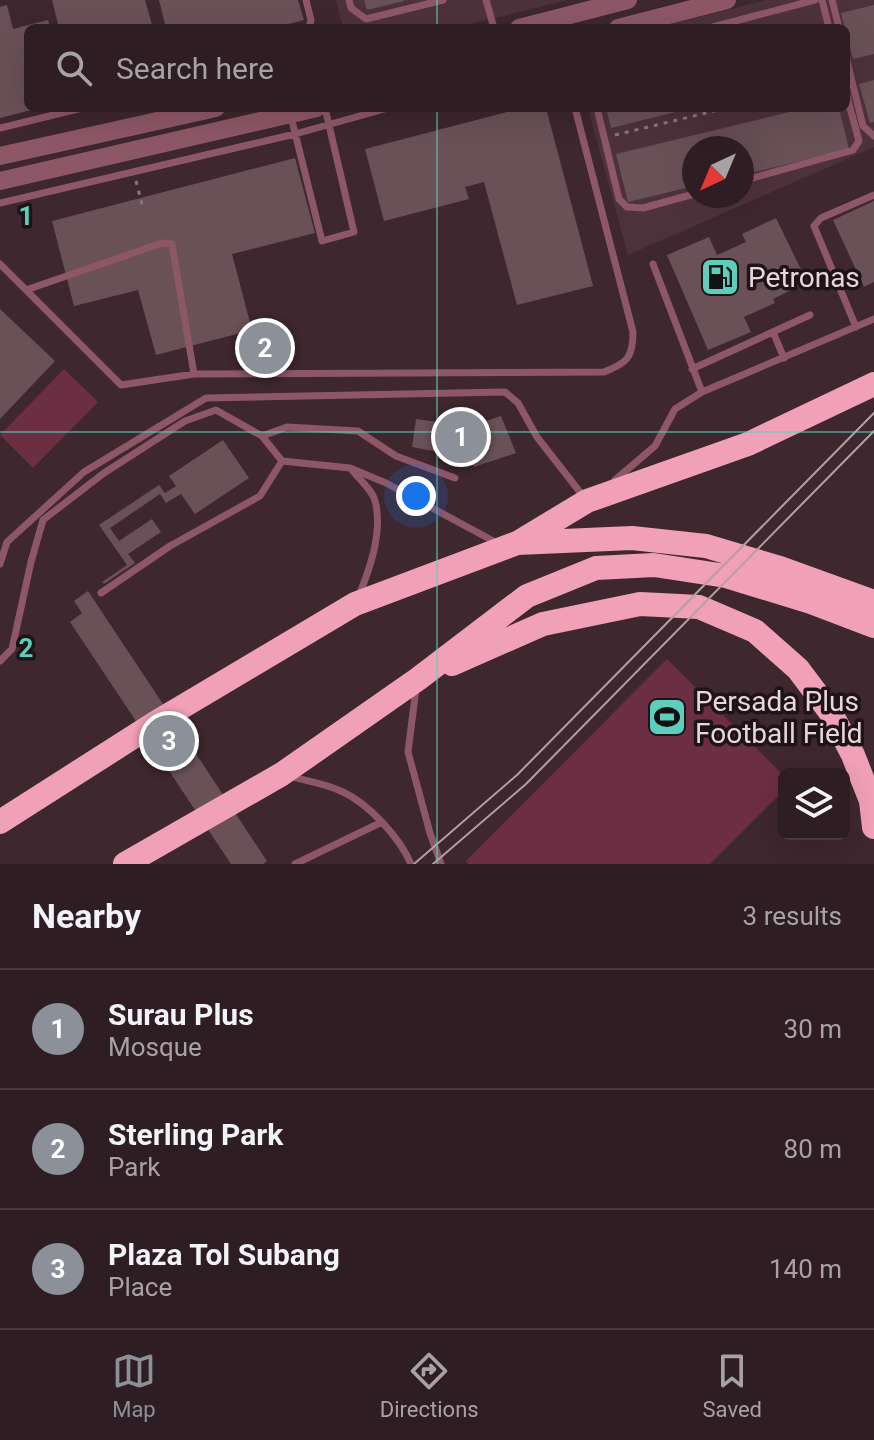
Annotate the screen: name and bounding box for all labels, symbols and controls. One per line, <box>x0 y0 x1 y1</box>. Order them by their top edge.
search box <box>24 24 850 112</box>
icon: search <box>52 46 96 90</box>
text: Search here <box>116 51 274 86</box>
north arrow <box>682 136 754 208</box>
text: 1 <box>19 201 33 231</box>
fuel station icon: Petronas <box>699 256 741 298</box>
place label: Petronas <box>748 261 860 294</box>
pin: 2 <box>239 318 291 378</box>
pin: 1 <box>435 407 487 467</box>
your location <box>396 476 436 516</box>
text: 2 <box>19 633 33 663</box>
place label: Persada Plus Football Field <box>695 685 863 750</box>
sports icon: Persada Plus Football Field <box>646 696 688 738</box>
pin: 3 <box>143 711 195 771</box>
map controls <box>778 768 850 840</box>
button: layers <box>778 768 850 840</box>
text: Nearby <box>32 896 141 936</box>
text: 3 results <box>743 901 842 931</box>
text: Surau Plus <box>108 997 254 1032</box>
text: 1 <box>51 1014 65 1044</box>
text: 30 m <box>784 1014 842 1044</box>
text: Mosque <box>108 1032 202 1062</box>
text: Sterling Park <box>108 1117 283 1152</box>
text: 2 <box>51 1134 65 1164</box>
text: 80 m <box>784 1134 842 1164</box>
text: Park <box>108 1152 160 1182</box>
text: Plaza Tol Subang <box>108 1237 340 1272</box>
text: 3 <box>51 1254 65 1284</box>
text: 140 m <box>769 1254 842 1284</box>
text: Place <box>108 1272 172 1302</box>
tab: Map <box>112 1349 156 1422</box>
tab: Directions <box>380 1349 479 1422</box>
tab: Saved <box>703 1349 762 1422</box>

